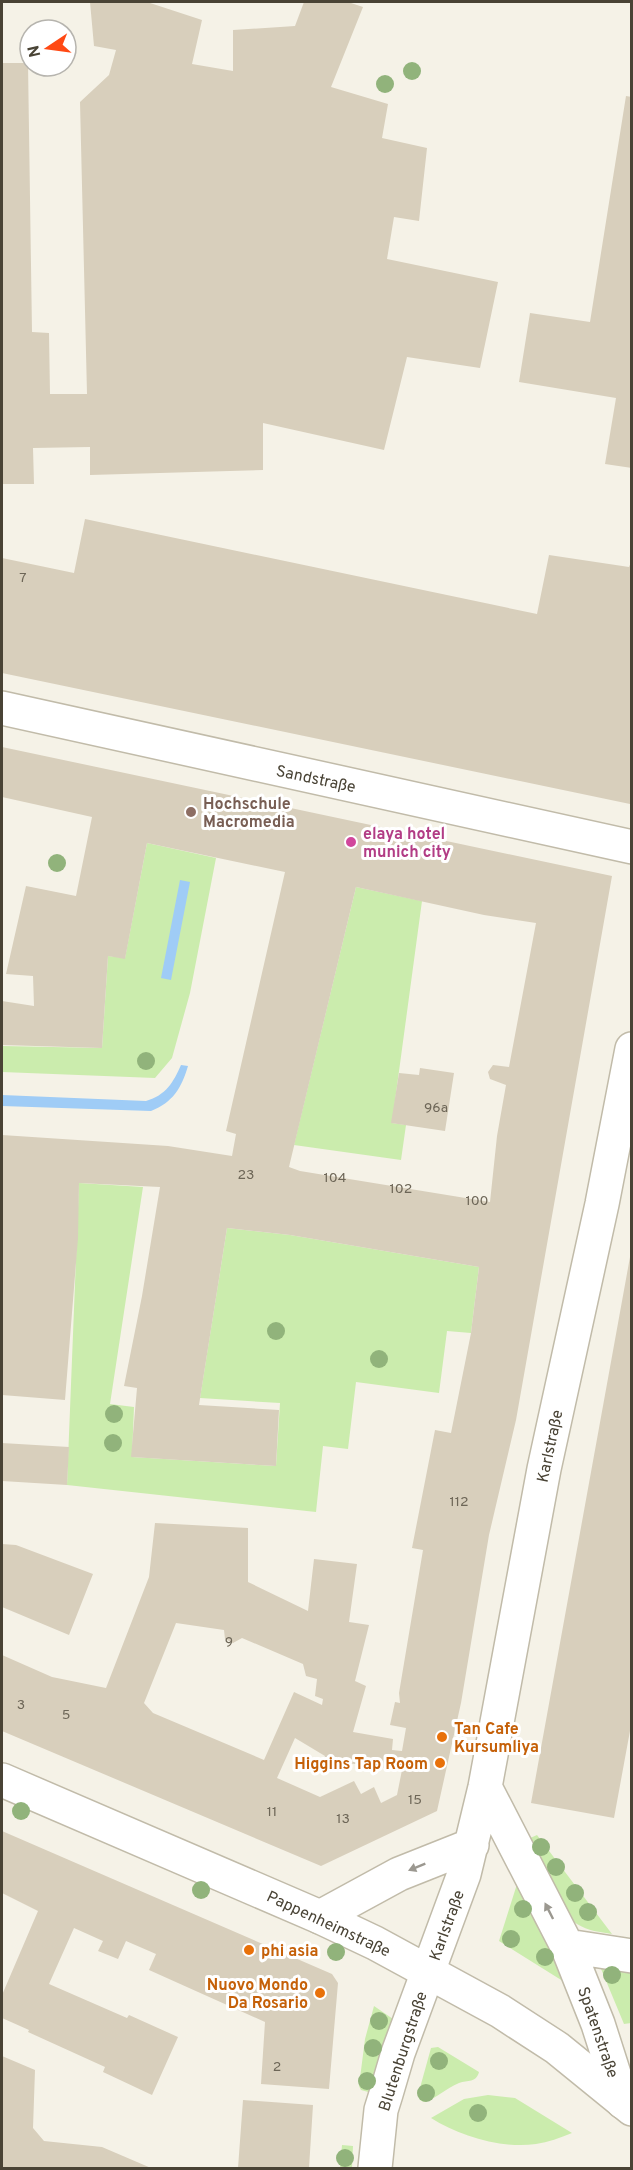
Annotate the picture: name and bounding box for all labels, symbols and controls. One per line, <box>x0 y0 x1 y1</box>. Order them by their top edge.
north arrow <box>18 18 78 78</box>
text: N <box>24 43 46 59</box>
house number: 7 <box>19 570 27 587</box>
street label: Sandstraße <box>274 762 357 798</box>
place label: Hochschule Macromedia <box>203 795 295 833</box>
marker: Hochschule Macromedia <box>184 805 198 819</box>
place label: elaya hotel munich city <box>363 825 451 863</box>
marker: elaya hotel munich city <box>344 835 358 849</box>
house number: 96a <box>424 1100 448 1117</box>
house number: 23 <box>238 1167 255 1184</box>
house number: 104 <box>324 1170 346 1187</box>
house number: 102 <box>390 1181 412 1198</box>
house number: 100 <box>465 1193 489 1210</box>
street label: Karlstraße <box>534 1408 568 1485</box>
house number: 112 <box>449 1494 469 1511</box>
house number: 9 <box>225 1634 233 1651</box>
house number: 3 <box>17 1697 25 1714</box>
house number: 5 <box>62 1707 70 1724</box>
place label: Tan Cafe Kursumliya <box>454 1720 539 1758</box>
marker: Tan Cafe Kursumliya <box>435 1730 449 1744</box>
place label: Higgins Tap Room <box>294 1755 428 1775</box>
marker: Higgins Tap Room <box>433 1756 447 1770</box>
house number: 15 <box>408 1792 422 1809</box>
house number: 11 <box>267 1804 277 1821</box>
house number: 13 <box>336 1811 350 1828</box>
one-way arrow <box>408 1862 426 1872</box>
street label: Pappenheimstraße <box>263 1887 393 1962</box>
street label: Karlstraße <box>426 1888 470 1964</box>
one-way arrow <box>544 1902 554 1919</box>
place label: phi asia <box>261 1942 318 1962</box>
marker: phi asia <box>242 1943 256 1957</box>
place label: Nuovo Mondo Da Rosario <box>207 1976 308 2014</box>
street label: Spatenstraße <box>572 1984 622 2081</box>
marker: Nuovo Mondo Da Rosario <box>313 1986 327 2000</box>
street label: Blutenburgstraße <box>375 1989 433 2114</box>
house number: 2 <box>273 2059 281 2076</box>

